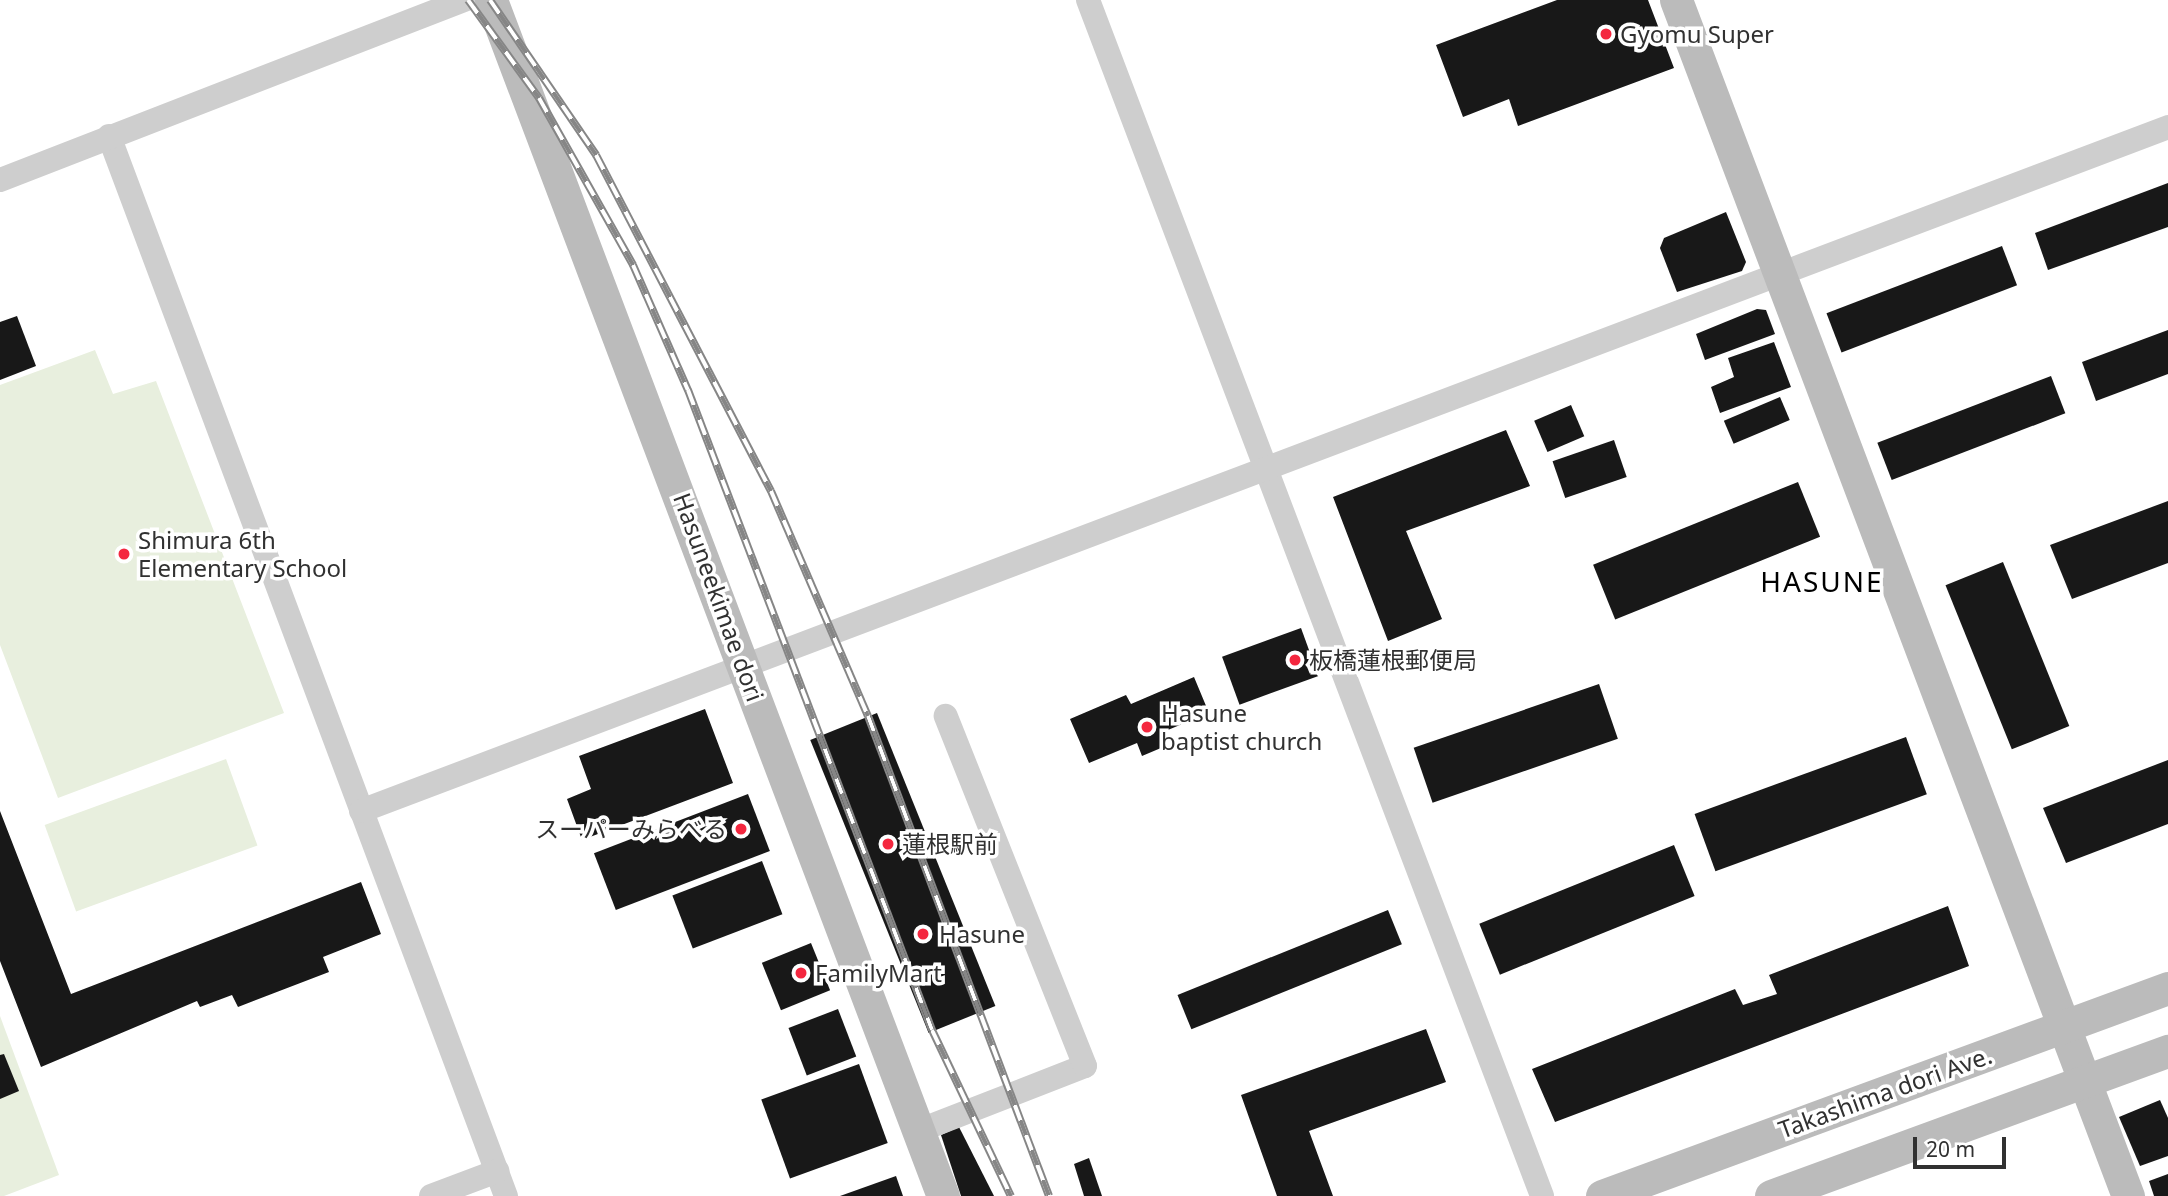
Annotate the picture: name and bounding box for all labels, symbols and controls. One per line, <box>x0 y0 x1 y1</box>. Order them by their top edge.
place label: Gyomu Super <box>1620 20 1774 48</box>
marker: Gyomu Super <box>1598 26 1614 42</box>
street label: Hasuneekimae dori <box>668 489 770 705</box>
place label: Shimura 6th Elementary School <box>138 526 347 582</box>
marker: Shimura 6th Elementary School <box>116 546 132 562</box>
district label: HASUNE <box>1761 564 1883 598</box>
place label: 板橋蓮根郵便局 <box>1309 646 1477 674</box>
marker: 板橋蓮根郵便局 <box>1287 652 1303 668</box>
place label: Hasune baptist church <box>1161 699 1322 755</box>
marker: Hasune baptist church <box>1139 719 1155 735</box>
place label: スーパーみらべる <box>535 815 727 843</box>
marker: スーパーみらべる <box>733 821 749 837</box>
place label: 蓮根駅前 <box>902 830 998 858</box>
marker: 蓮根駅前 <box>880 836 896 852</box>
place label: Hasune <box>939 920 1025 948</box>
marker: Hasune <box>913 924 933 944</box>
place label: FamilyMart <box>815 959 942 987</box>
marker: FamilyMart <box>793 965 809 981</box>
street label: Takashima dori Ave. <box>1774 1040 1996 1144</box>
scale bar <box>1916 1122 2009 1166</box>
text: 20 m <box>1926 1135 1975 1163</box>

